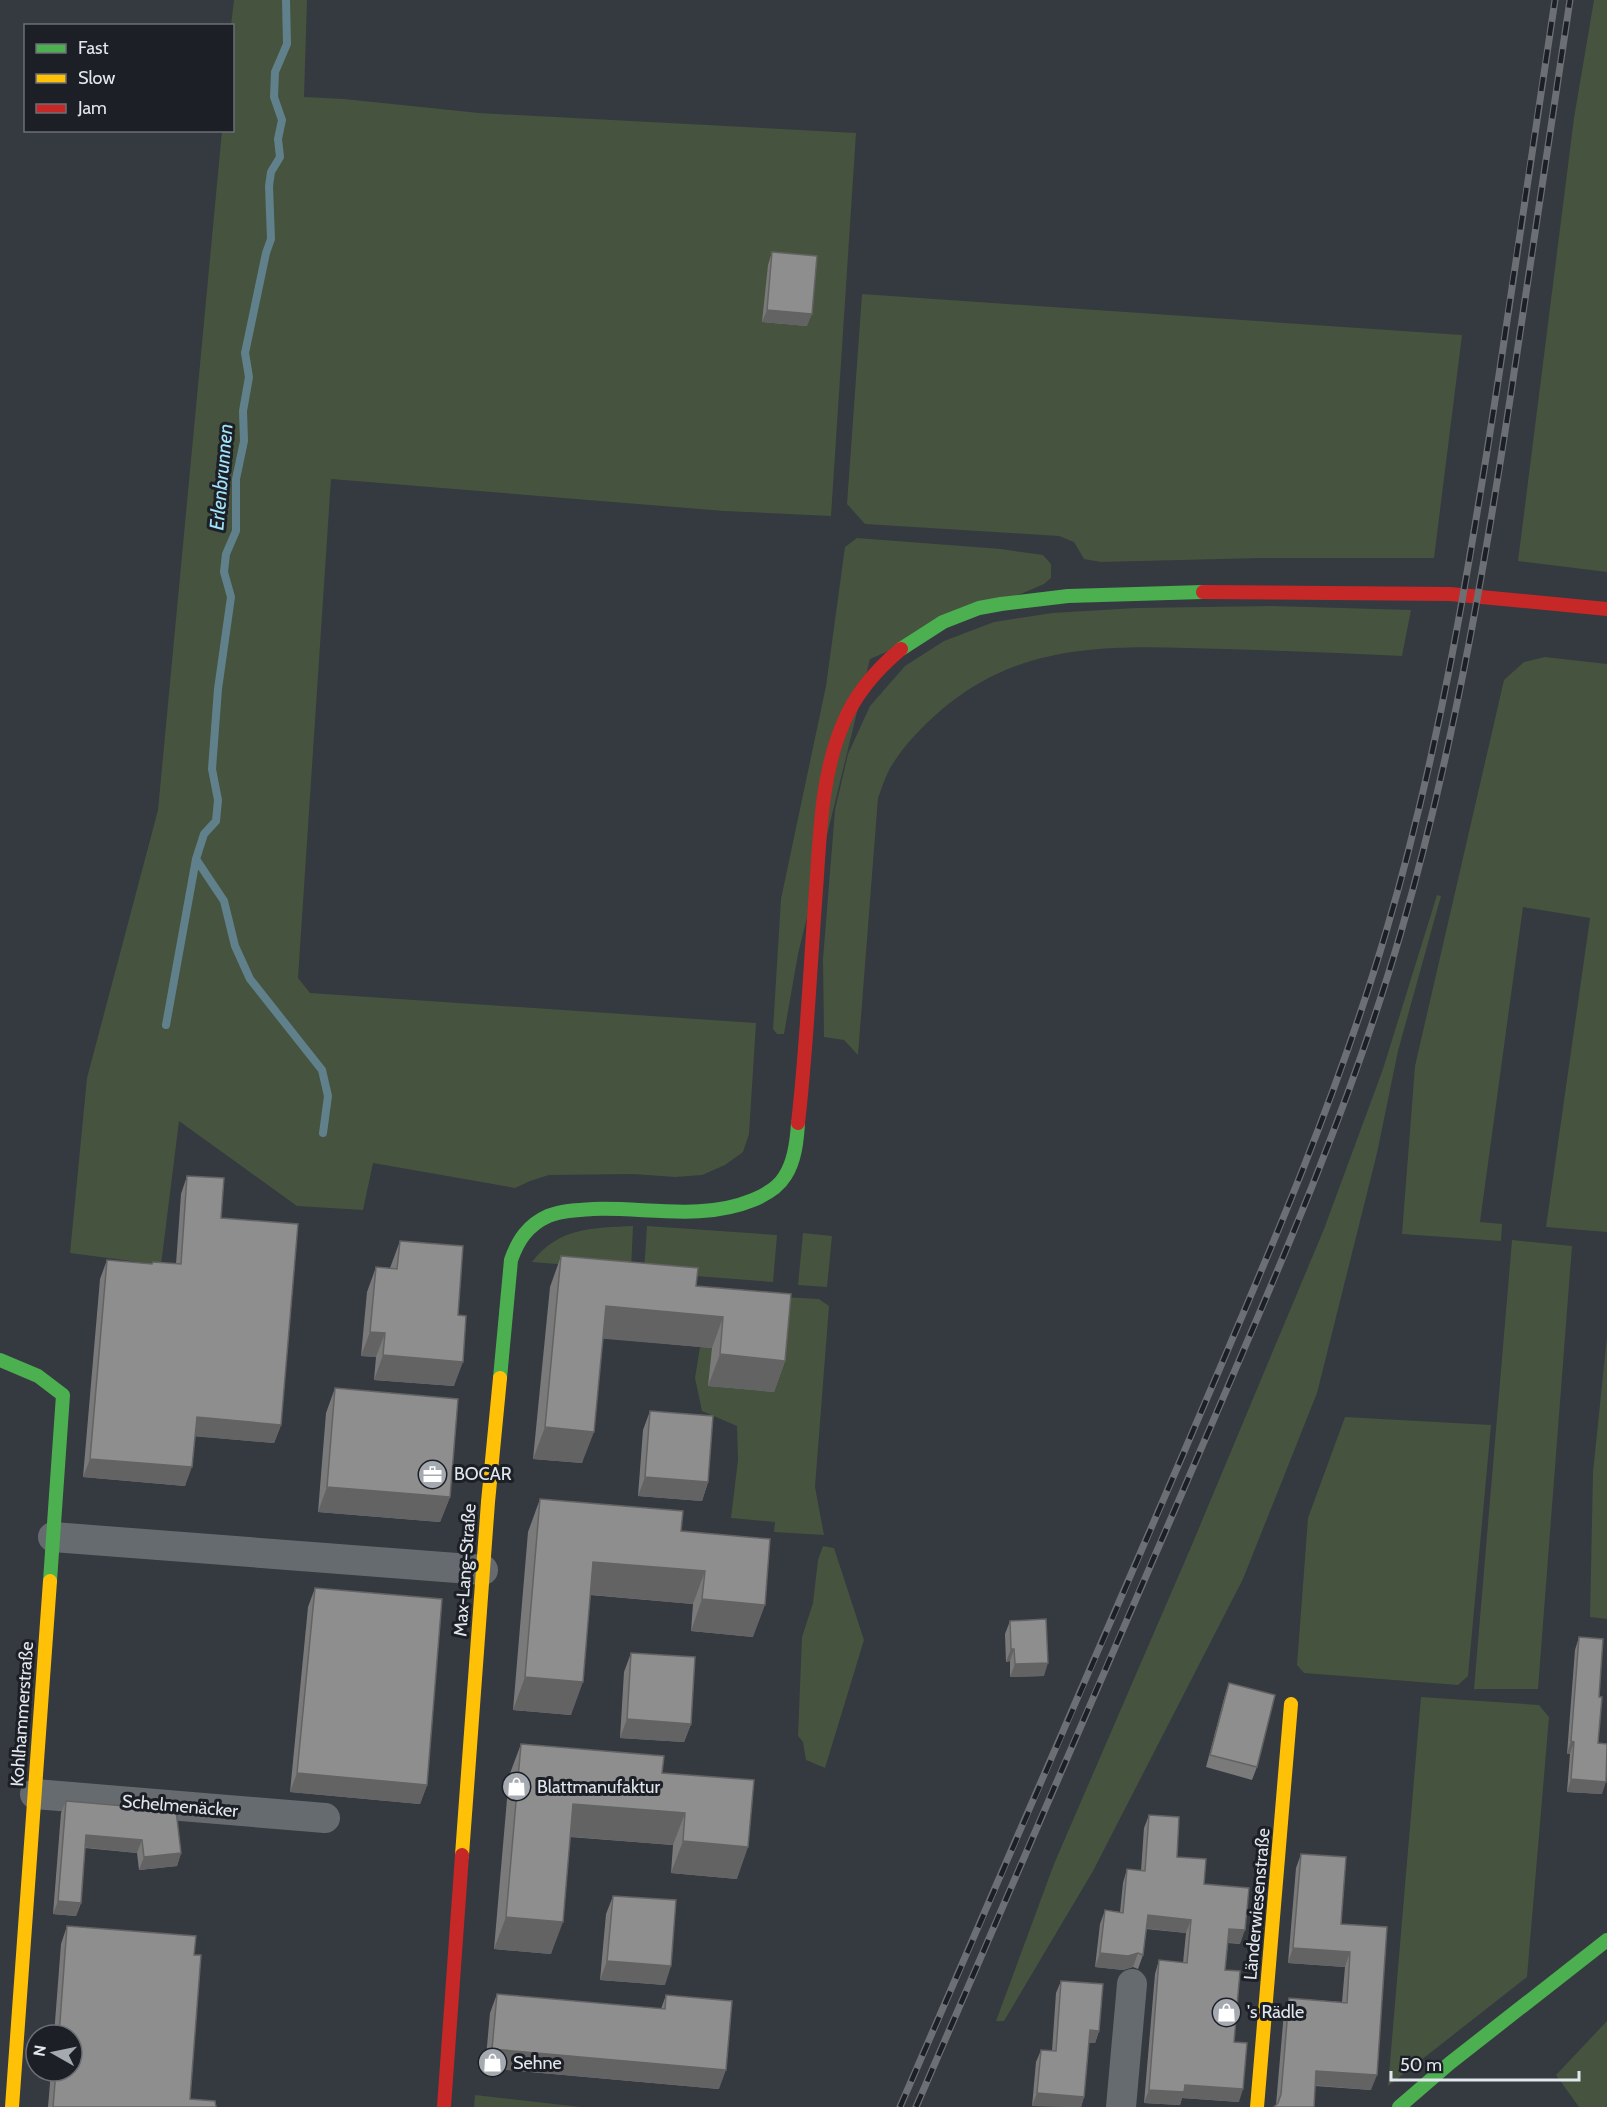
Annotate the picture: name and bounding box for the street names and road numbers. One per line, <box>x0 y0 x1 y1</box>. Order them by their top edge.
street label: Max-Lang-Straße <box>449 1503 481 1637</box>
street label: Kohlhammerstraße <box>6 1641 38 1787</box>
street label: Schelmenäcker <box>121 1790 239 1822</box>
street label: Länderwiesenstraße <box>1239 1827 1275 1981</box>

